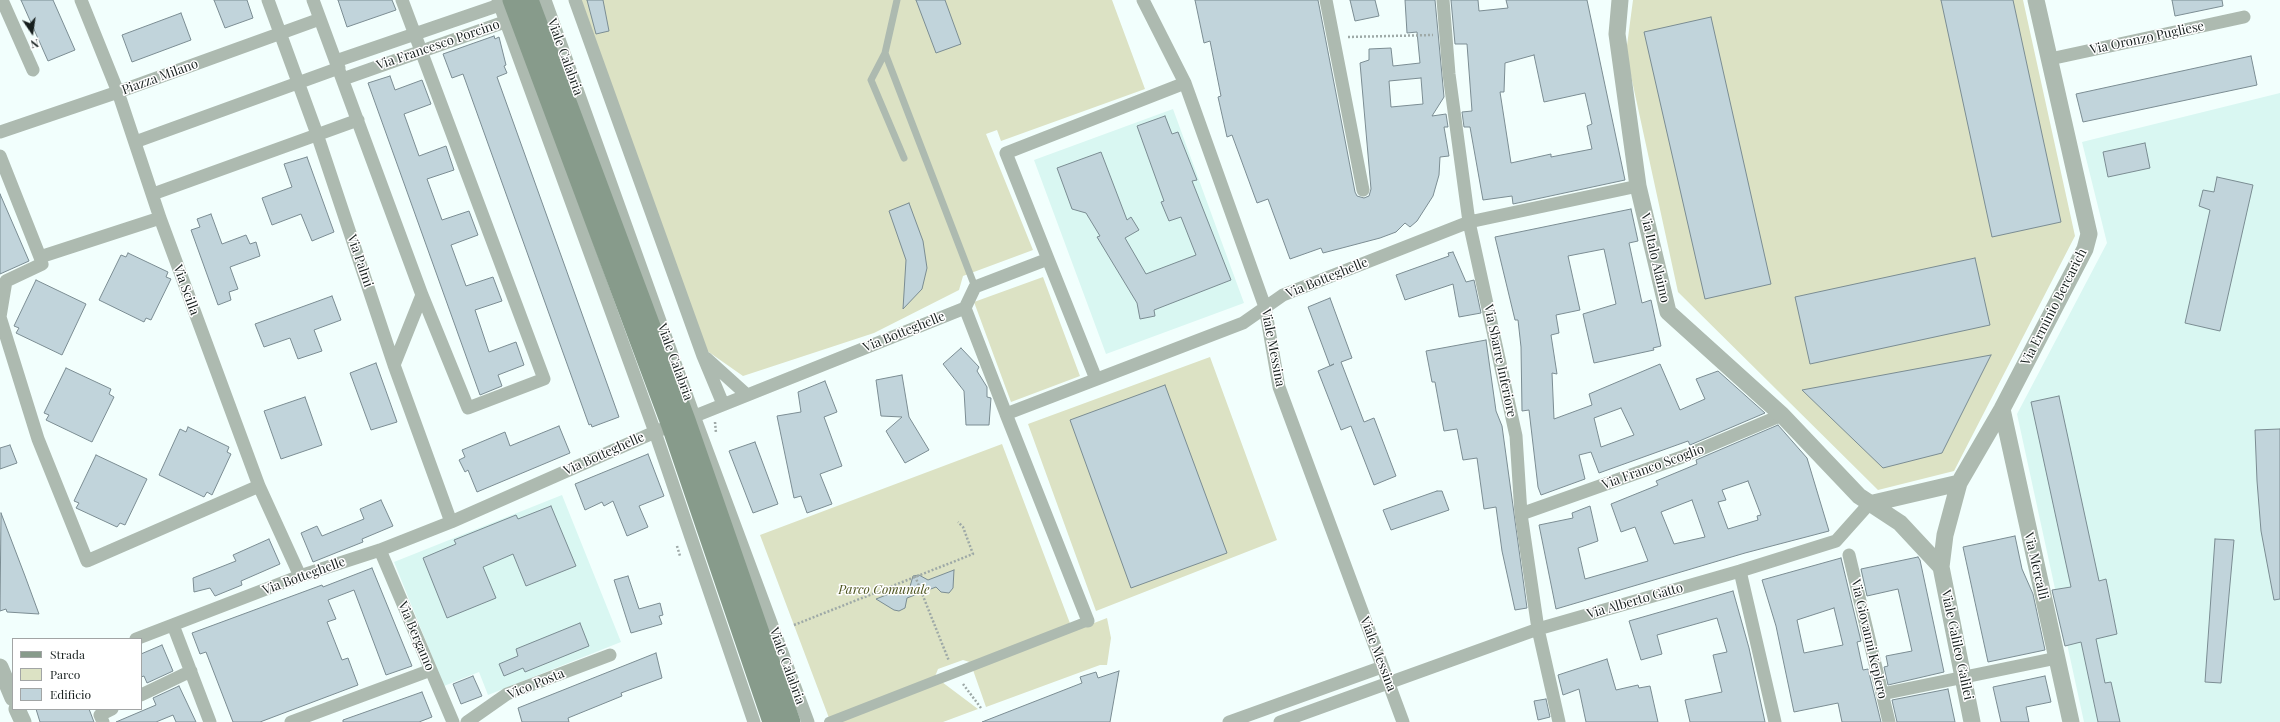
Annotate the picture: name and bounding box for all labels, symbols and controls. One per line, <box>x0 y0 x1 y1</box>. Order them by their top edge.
north arrow <box>12 12 52 52</box>
street label: Via Francesco Porcino <box>374 17 502 73</box>
street label: Viale Calabria <box>544 17 586 97</box>
street label: Via Oronzo Pugliese <box>2088 18 2206 58</box>
text: N <box>29 36 40 52</box>
street label: Piazza Milano <box>120 56 200 98</box>
street label: Via Italo Alaimo <box>1637 212 1673 304</box>
street label: Via Palmi <box>344 233 376 289</box>
street label: Via Erminio Bercarich <box>2018 246 2090 368</box>
street label: Via Botteghelle <box>1284 255 1370 301</box>
street label: Via Scilla <box>170 263 202 317</box>
street label: Via Sbarre Inferiore <box>1480 303 1520 419</box>
street label: Viale Messina <box>1258 308 1288 388</box>
street label: Via Botteghelle <box>861 309 947 355</box>
street label: Viale Calabria <box>654 322 696 402</box>
street label: Via Botteghelle <box>561 429 647 479</box>
street label: Via Franco Scoglio <box>1600 441 1706 493</box>
street label: Via Mercalli <box>2021 531 2051 601</box>
street label: Via Botteghelle <box>261 554 347 598</box>
street label: Via Giovanni Keplero <box>1848 578 1890 700</box>
street label: Via Alberto Gatto <box>1585 580 1685 622</box>
park label: Parco Comunale <box>838 582 930 598</box>
street label: Viale Galileo Galilei <box>1938 589 1976 701</box>
street label: Via Bergamo <box>394 599 438 673</box>
street label: Viale Messina <box>1357 614 1399 694</box>
street label: Viale Calabria <box>766 626 808 706</box>
legend <box>12 638 142 710</box>
text: Strada <box>50 646 85 662</box>
text: Parco <box>50 666 80 682</box>
street label: Vico Posta <box>505 666 567 702</box>
text: Edificio <box>50 686 91 702</box>

